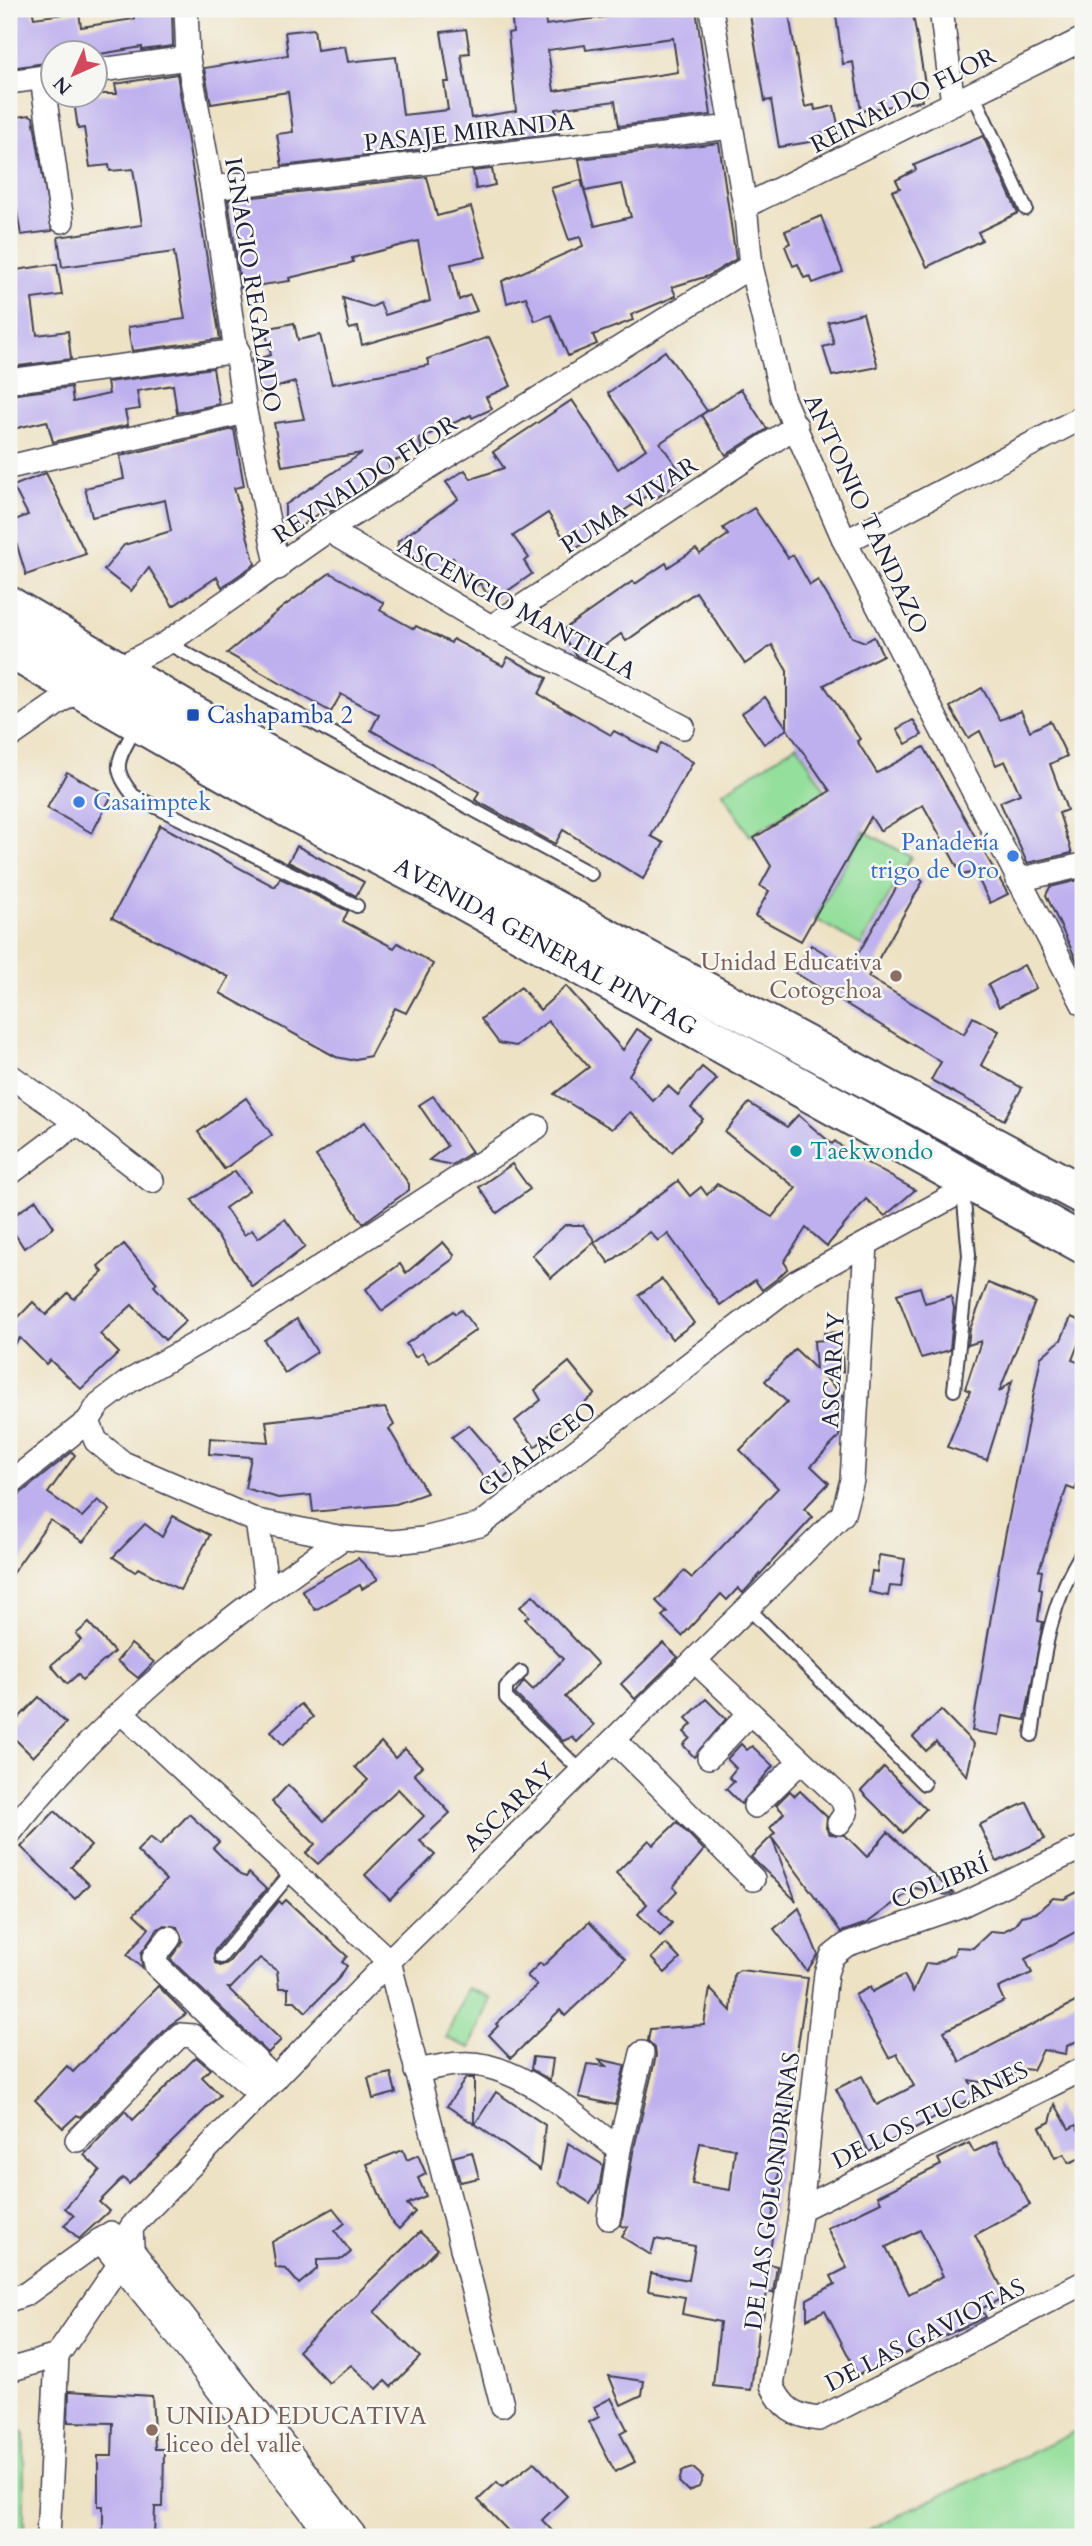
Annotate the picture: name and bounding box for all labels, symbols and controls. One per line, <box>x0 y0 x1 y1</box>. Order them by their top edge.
north arrow <box>38 38 108 108</box>
street label: REINALDO FLOR <box>805 39 1002 161</box>
text: N <box>47 70 78 100</box>
street label: PASAJE MIRANDA <box>362 105 577 160</box>
street label: IGNACIO REGALADO <box>216 155 289 415</box>
street label: ANTONIO TANDAZO <box>795 389 936 640</box>
street label: REYNALDO FLOR <box>267 407 464 551</box>
street label: PUMA VIVAR <box>554 449 704 562</box>
street label: ASCENCIO MANTILLA <box>391 529 643 688</box>
place label: Cashapamba 2 <box>207 699 353 732</box>
marker: Cashapamba 2 <box>185 707 201 723</box>
place label: Casaimptek <box>93 786 211 819</box>
marker: Casaimptek <box>71 794 87 810</box>
place label: Panadería trigo de Oro <box>870 826 1000 887</box>
marker: Panadería trigo de Oro <box>1005 848 1021 864</box>
street label: AVENIDA GENERAL PINTAG <box>388 850 703 1044</box>
place label: Unidad Educativa Cotogchoa <box>701 946 883 1007</box>
marker: Unidad Educativa Cotogchoa <box>888 968 904 984</box>
place label: Taekwondo <box>810 1135 933 1168</box>
marker: Taekwondo <box>788 1143 804 1159</box>
street label: ASCARAY <box>814 1311 853 1429</box>
street label: GUALACEO <box>471 1394 604 1505</box>
street label: ASCARAY <box>456 1755 563 1860</box>
street label: COLIBRÍ <box>886 1848 994 1917</box>
street label: DE LAS GOLONDRINAS <box>737 2050 808 2332</box>
street label: DE LOS TUCANES <box>827 2054 1034 2177</box>
street label: DE LAS GAVIOTAS <box>820 2271 1031 2400</box>
place label: UNIDAD EDUCATIVA liceo del valle <box>166 2400 428 2461</box>
marker: UNIDAD EDUCATIVA liceo del valle <box>144 2422 160 2438</box>

